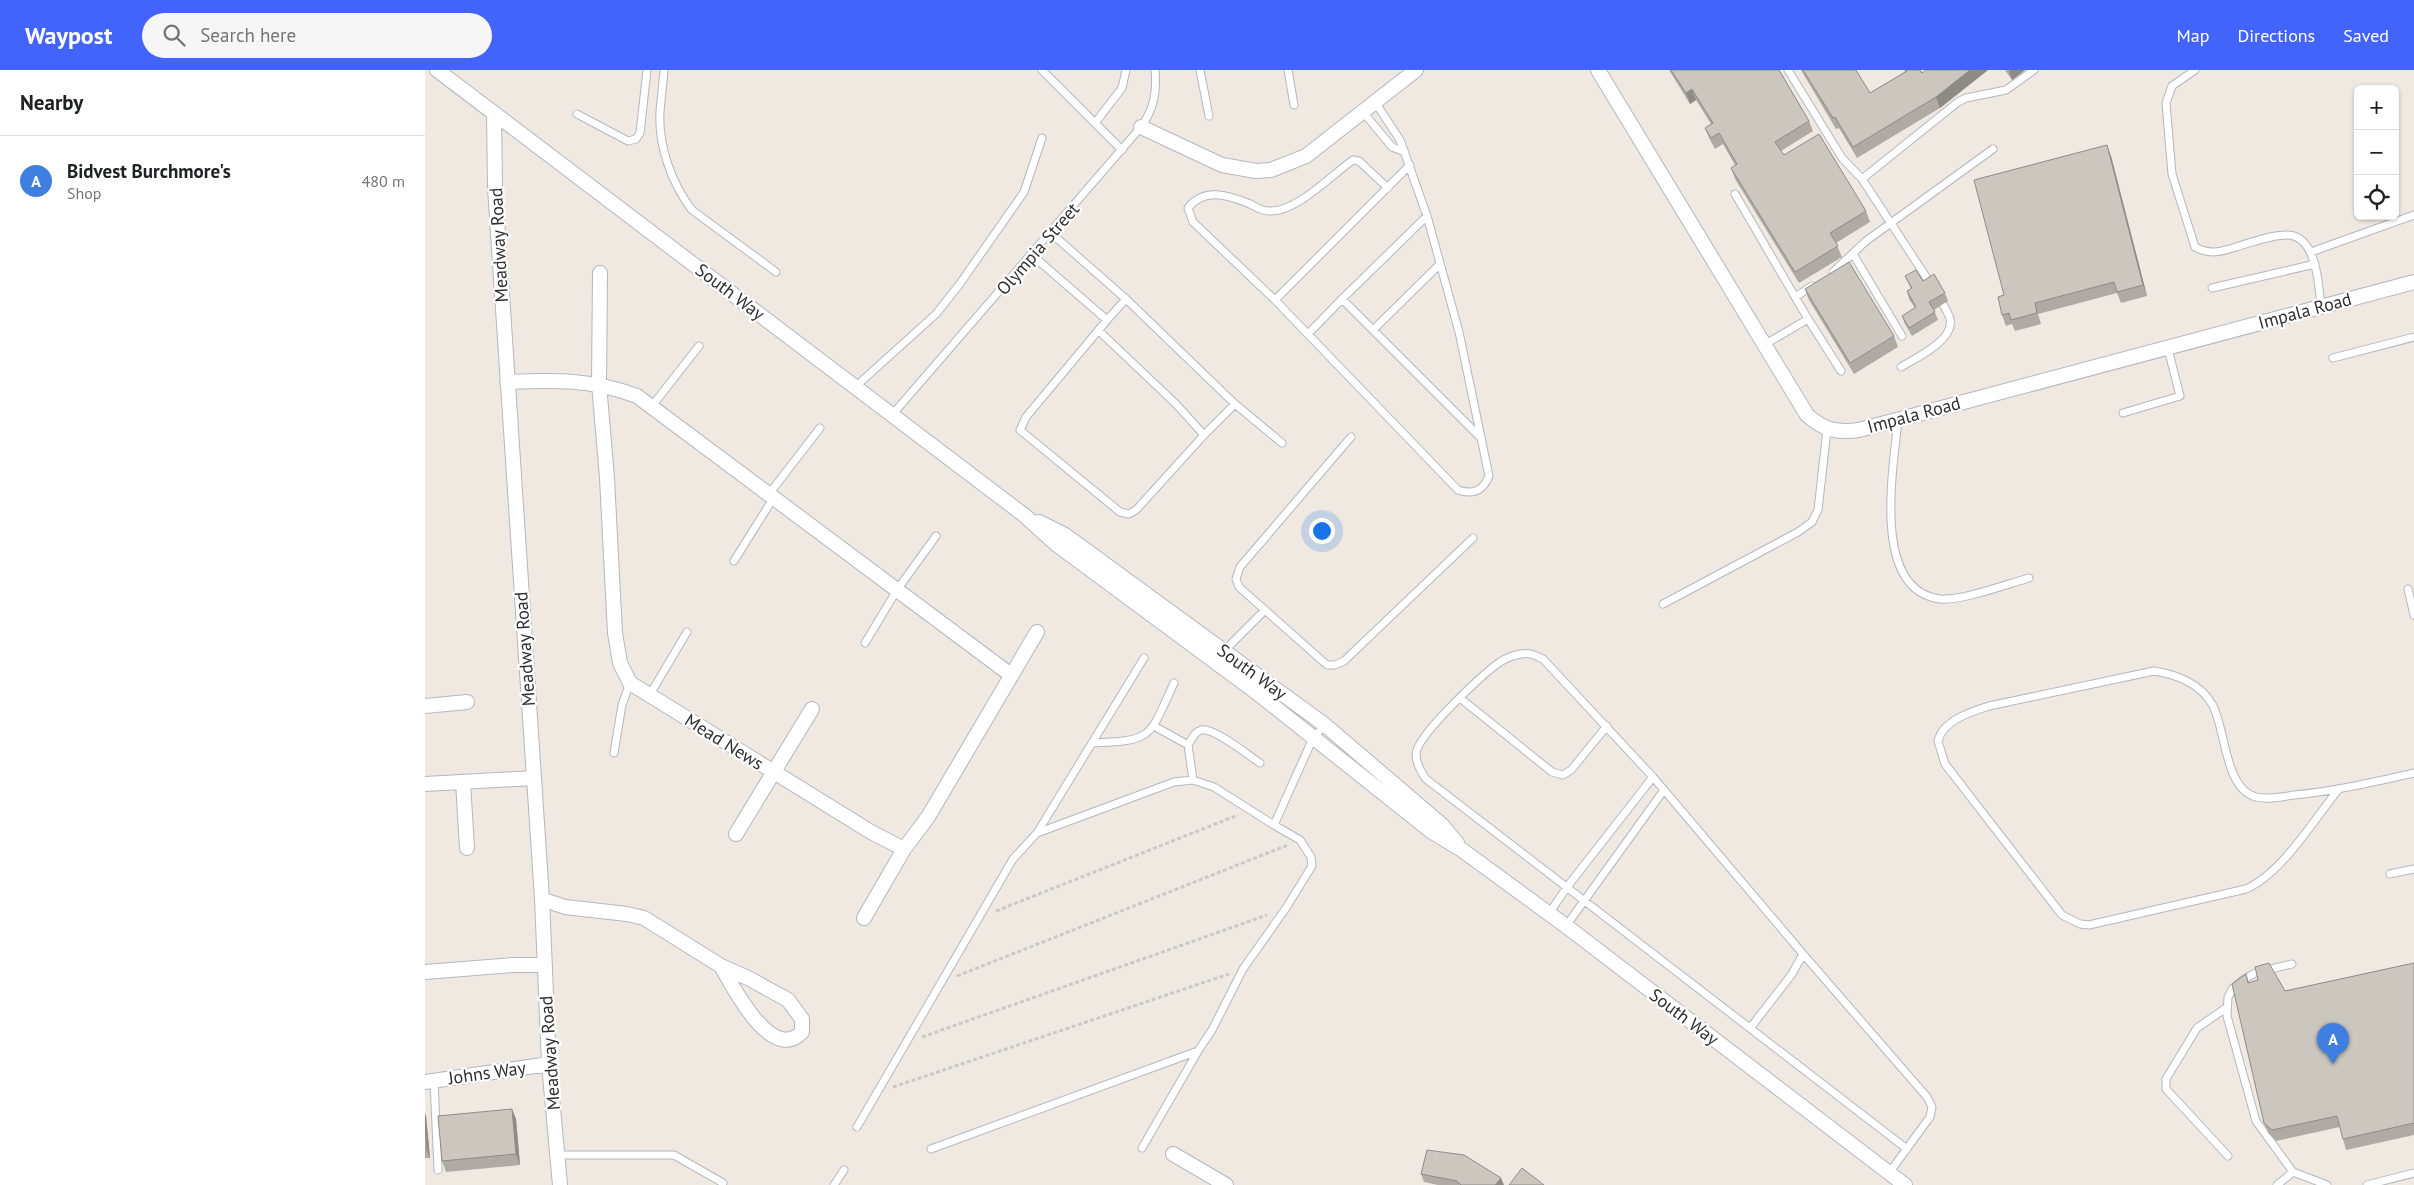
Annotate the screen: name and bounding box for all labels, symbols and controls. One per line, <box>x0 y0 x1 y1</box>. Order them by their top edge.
search box <box>142 13 492 58</box>
text: Waypost <box>25 20 112 51</box>
icon: search <box>160 21 188 49</box>
text: Search here <box>200 23 296 47</box>
text: Map <box>2177 24 2209 47</box>
text: Directions <box>2237 24 2315 47</box>
text: Saved <box>2343 24 2389 47</box>
map controls <box>2354 85 2399 220</box>
button: + <box>2354 85 2399 130</box>
text: Nearby <box>20 89 83 116</box>
button: − <box>2354 130 2399 175</box>
text: Bidvest Burchmore's <box>67 159 231 183</box>
text: A <box>31 171 41 191</box>
text: 480 m <box>362 171 405 191</box>
button: locate <box>2354 175 2399 220</box>
text: Shop <box>67 183 101 203</box>
street label: Meadway Road <box>484 187 513 303</box>
street label: Olympia Street <box>991 198 1084 300</box>
street label: South Way <box>691 258 770 325</box>
street label: Impala Road <box>2256 287 2354 334</box>
street label: Impala Road <box>1865 391 1963 438</box>
your location <box>1309 518 1335 544</box>
street label: Meadway Road <box>509 591 540 707</box>
street label: South Way <box>1213 639 1292 705</box>
street label: Mead News <box>681 708 768 775</box>
street label: South Way <box>1645 983 1724 1050</box>
street label: Meadway Road <box>534 995 565 1111</box>
pin: A <box>2317 1023 2349 1064</box>
street label: Johns Way <box>446 1056 528 1089</box>

